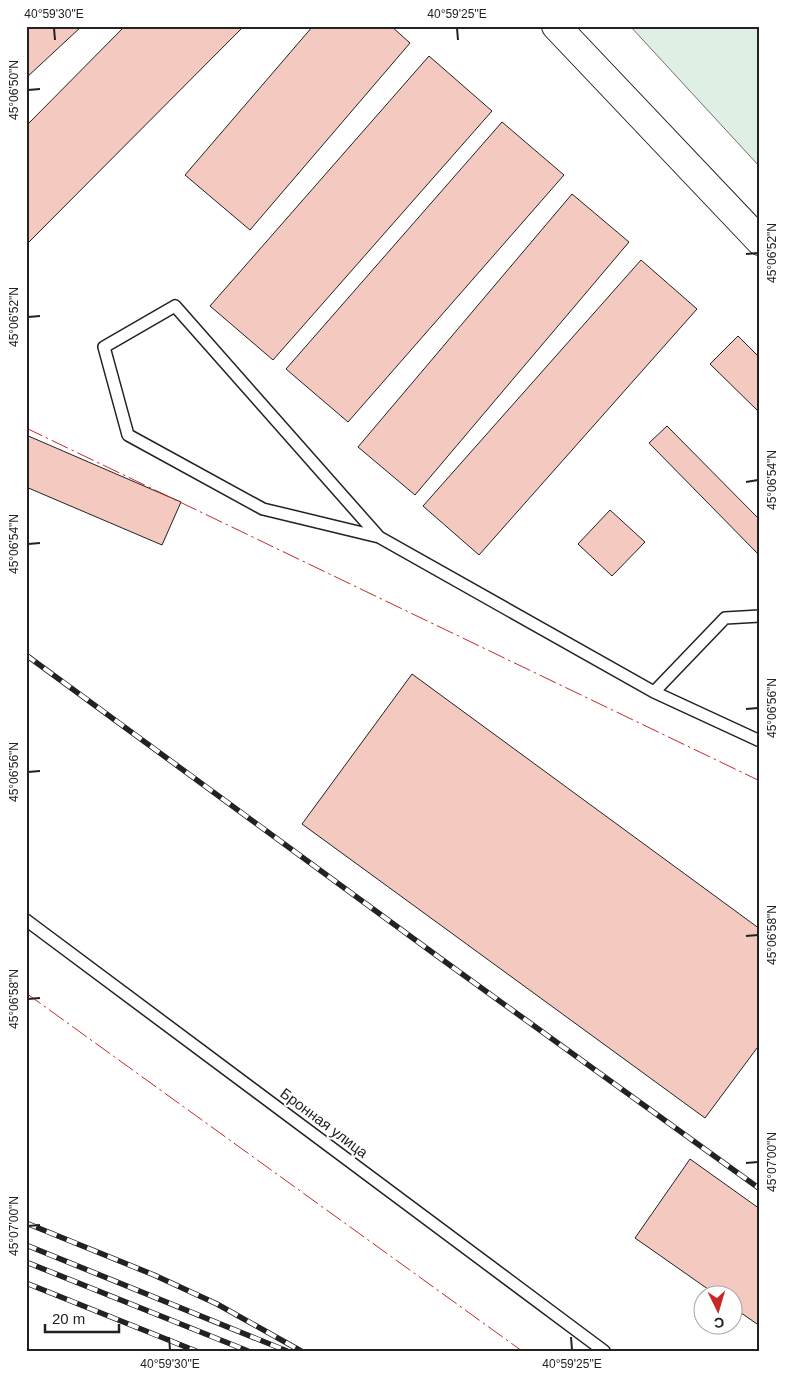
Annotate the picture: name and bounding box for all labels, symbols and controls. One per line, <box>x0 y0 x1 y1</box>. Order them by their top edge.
text: 40°59'30"E <box>24 7 84 21</box>
text: 40°59'25"E <box>427 7 487 21</box>
text: 45°06'50"N <box>7 60 21 120</box>
text: 45°06'52"N <box>765 223 779 283</box>
text: 45°06'52"N <box>7 287 21 347</box>
text: 45°06'54"N <box>765 450 779 510</box>
text: 45°06'54"N <box>7 514 21 574</box>
text: 45°06'56"N <box>765 678 779 738</box>
text: 45°06'56"N <box>7 742 21 802</box>
text: 45°06'58"N <box>765 905 779 965</box>
text: 45°06'58"N <box>7 969 21 1029</box>
street label: Бронная улица <box>277 1084 372 1161</box>
text: 45°07'00"N <box>765 1132 779 1192</box>
text: 45°07'00"N <box>7 1196 21 1256</box>
north arrow <box>694 1284 744 1334</box>
scale bar <box>45 1302 119 1334</box>
text: 20 m <box>52 1310 85 1327</box>
text: С <box>713 1315 725 1331</box>
text: 40°59'30"E <box>140 1357 200 1371</box>
text: 40°59'25"E <box>542 1357 602 1371</box>

